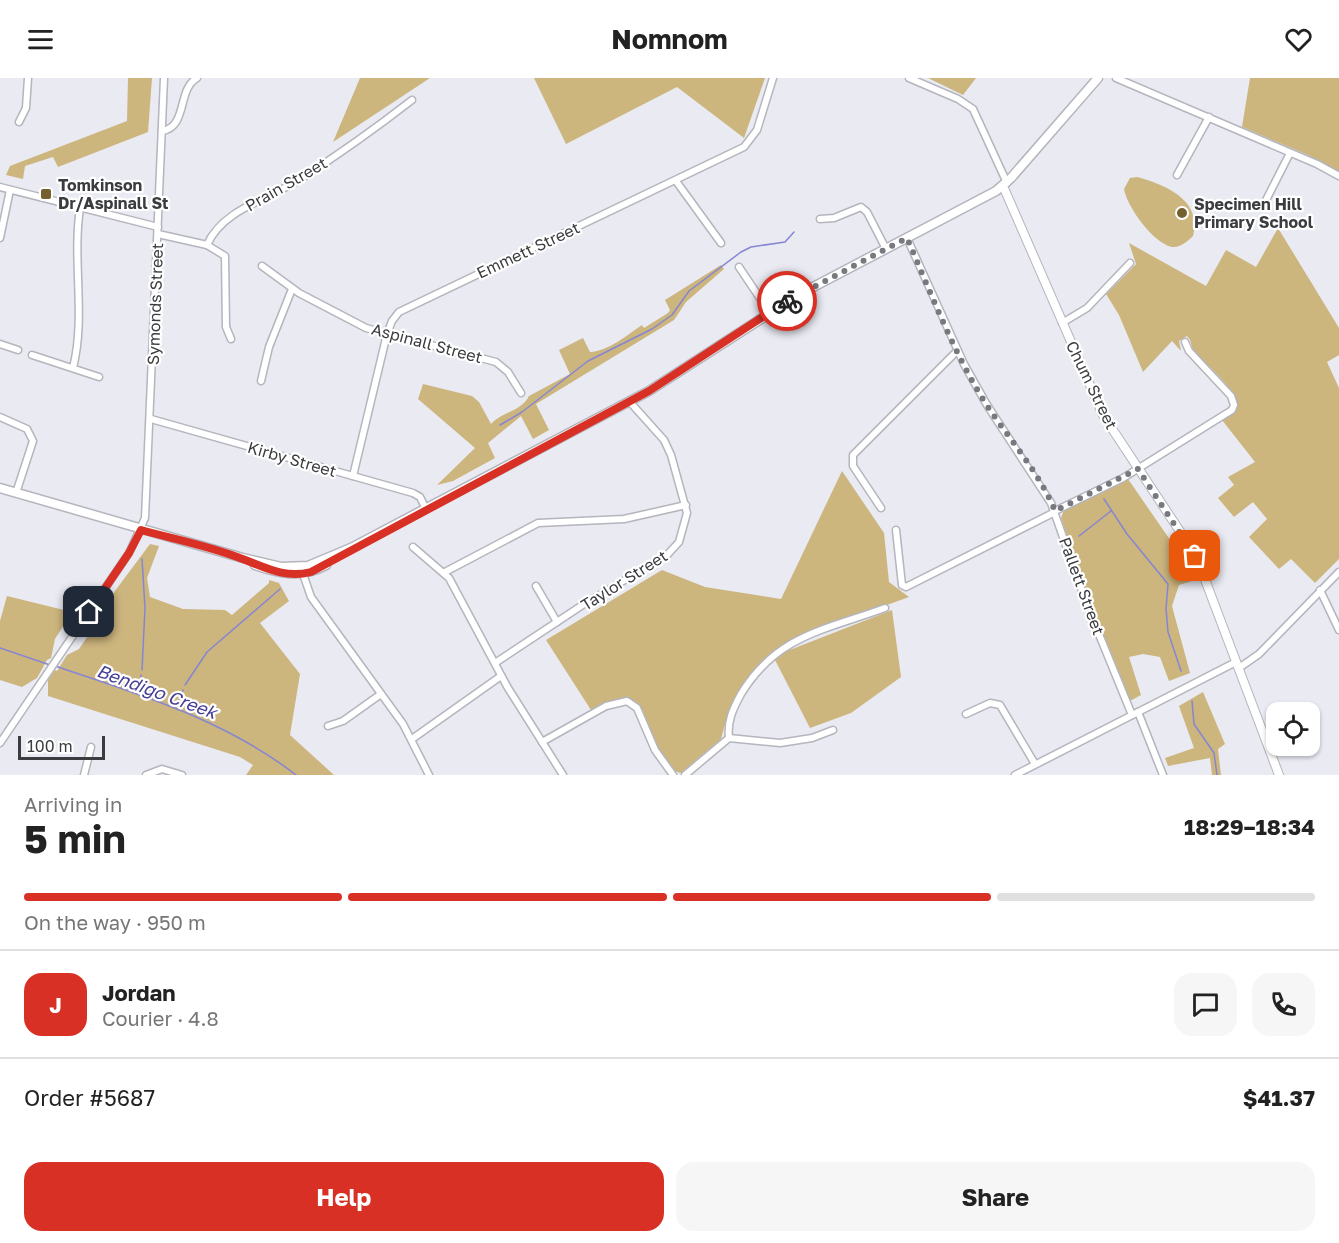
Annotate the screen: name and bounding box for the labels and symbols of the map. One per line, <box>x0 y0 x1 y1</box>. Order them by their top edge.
street label: Prain Street <box>242 153 330 215</box>
place label: Tomkinson Dr/Aspinall St <box>58 175 168 213</box>
marker: Tomkinson Dr/Aspinall St <box>39 187 53 201</box>
place label: Specimen Hill Primary School <box>1194 194 1314 232</box>
marker: Specimen Hill Primary School <box>1175 206 1189 220</box>
street label: Emmett Street <box>473 217 583 283</box>
street label: Symonds Street <box>143 243 167 365</box>
courier <box>757 271 817 331</box>
street label: Aspinall Street <box>369 319 485 367</box>
street label: Chum Street <box>1062 338 1122 432</box>
street label: Kirby Street <box>245 437 339 481</box>
pin <box>1169 530 1220 581</box>
street label: Pallett Street <box>1055 534 1109 638</box>
street label: Taylor Street <box>577 545 671 615</box>
pin <box>63 586 114 637</box>
water label: Bendigo Creek <box>94 659 222 724</box>
scale bar <box>18 733 105 760</box>

